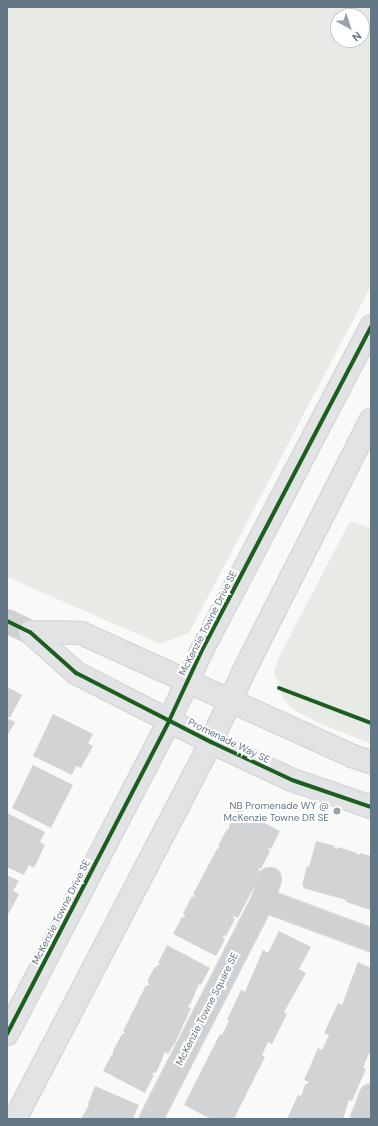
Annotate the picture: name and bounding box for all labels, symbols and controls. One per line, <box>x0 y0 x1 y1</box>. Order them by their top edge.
north arrow <box>330 8 370 48</box>
text: N <box>349 29 364 45</box>
street label: McKenzie Towne Drive SE <box>176 568 240 678</box>
street label: Promenade Way SE <box>186 716 272 766</box>
place label: NB Promenade WY @ McKenzie Towne DR SE <box>224 799 329 822</box>
marker: NB Promenade WY @ McKenzie Towne DR SE <box>332 806 342 816</box>
street label: McKenzie Towne Drive SE <box>29 857 93 967</box>
street label: McKenzie Towne Square SE <box>173 951 241 1067</box>

